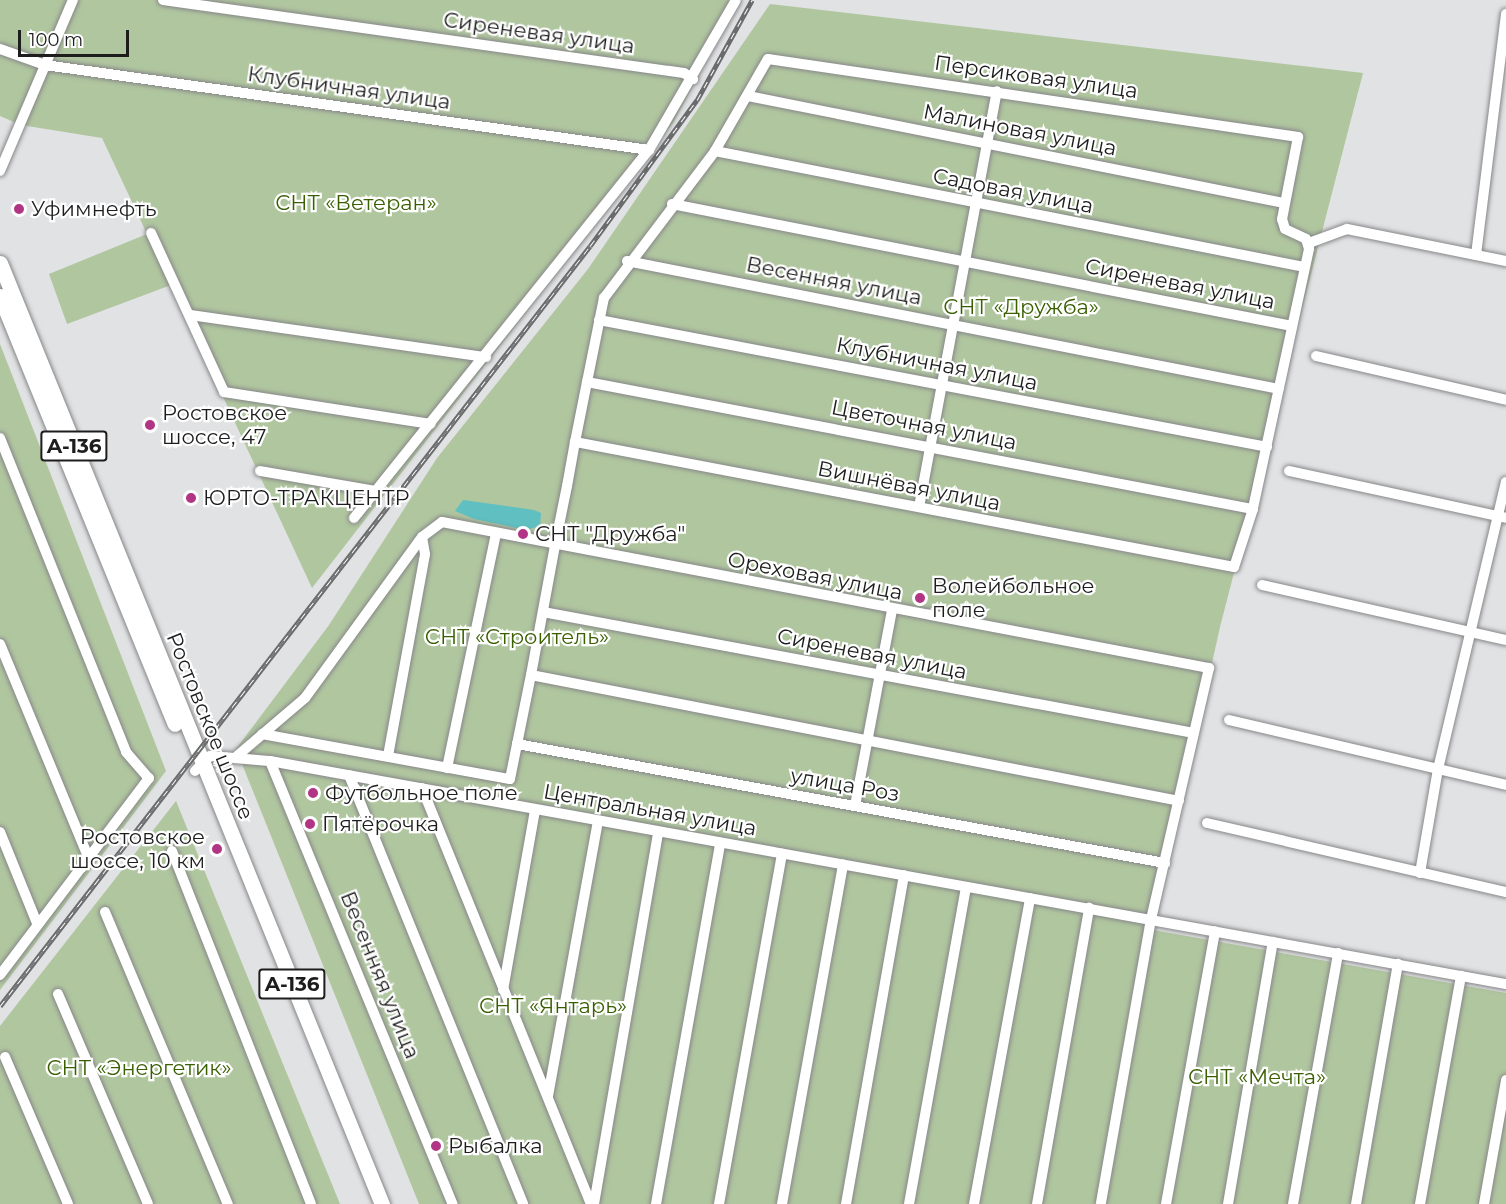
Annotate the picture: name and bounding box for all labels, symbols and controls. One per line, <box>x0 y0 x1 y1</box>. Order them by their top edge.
street label: Сиреневая улица <box>442 7 636 59</box>
scale bar <box>21 18 132 56</box>
text: 100 m <box>29 29 83 51</box>
street label: Персиковая улица <box>933 50 1139 104</box>
street label: Клубничная улица <box>246 61 452 115</box>
street label: Малиновая улица <box>921 99 1119 161</box>
street label: Садовая улица <box>931 163 1095 219</box>
park label: СНТ «Ветеран» <box>275 190 437 216</box>
place label: Уфимнефть <box>31 196 157 222</box>
marker: Уфимнефть <box>12 202 26 216</box>
street label: Весенняя улица <box>744 252 924 310</box>
street label: Сиреневая улица <box>1083 253 1277 315</box>
park label: СНТ «Дружба» <box>943 294 1099 320</box>
street label: Клубничная улица <box>834 332 1040 396</box>
street label: Цветочная улица <box>829 395 1019 455</box>
place label: Ростовское шоссе, 47 <box>162 400 287 450</box>
marker: Ростовское шоссе, 47 <box>143 418 157 432</box>
road number: А-136 <box>40 429 109 463</box>
street label: Вишнёвая улица <box>815 456 1003 516</box>
place label: ЮРТО-ТРАКЦЕНТР <box>203 485 409 511</box>
marker: ЮРТО-ТРАКЦЕНТР <box>184 491 198 505</box>
place label: СНТ "Дружба" <box>535 521 685 547</box>
marker: СНТ "Дружба" <box>516 527 530 541</box>
street label: Ореховая улица <box>725 547 905 605</box>
place label: Волейбольное поле <box>932 573 1094 623</box>
marker: Волейбольное поле <box>913 591 927 605</box>
street label: Сиреневая улица <box>775 623 969 685</box>
park label: СНТ «Строитель» <box>425 624 609 650</box>
street label: Ростовское шоссе <box>161 629 259 823</box>
street label: улица Роз <box>789 763 901 807</box>
street label: Центральная улица <box>541 779 759 841</box>
place label: Футбольное поле <box>325 780 518 806</box>
marker: Футбольное поле <box>306 786 320 800</box>
place label: Пятёрочка <box>322 811 439 837</box>
marker: Пятёрочка <box>303 817 317 831</box>
place label: Ростовское шоссе, 10 км <box>70 824 205 874</box>
marker: Ростовское шоссе, 10 км <box>210 842 224 856</box>
street label: Весенняя улица <box>335 888 425 1062</box>
road number: А-136 <box>258 967 326 1001</box>
park label: СНТ «Янтарь» <box>479 993 627 1019</box>
park label: СНТ «Энергетик» <box>46 1055 232 1081</box>
park label: СНТ «Мечта» <box>1188 1064 1326 1090</box>
place label: Рыбалка <box>448 1133 542 1159</box>
marker: Рыбалка <box>429 1139 443 1153</box>

